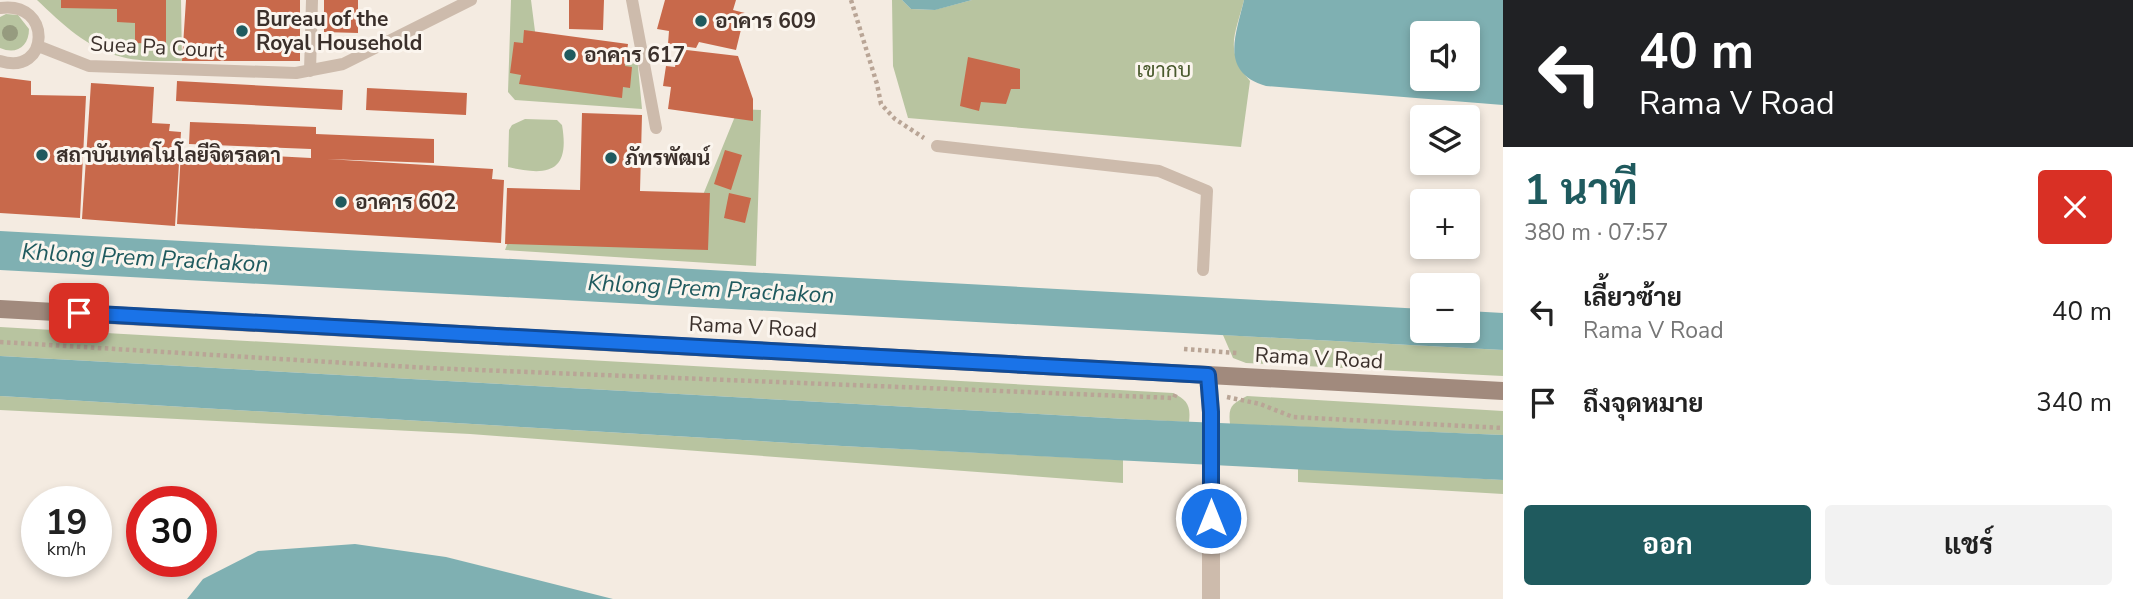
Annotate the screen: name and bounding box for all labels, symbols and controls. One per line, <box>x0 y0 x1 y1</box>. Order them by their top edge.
place label: Bureau of the Royal Household <box>256 5 422 57</box>
place label: อาคาร 609 <box>715 7 816 35</box>
marker: อาคาร 609 <box>693 13 709 29</box>
text: 40 m <box>1639 18 1754 85</box>
map controls <box>1410 21 1480 343</box>
button: sound <box>1410 21 1480 91</box>
marker: Bureau of the Royal Household <box>234 23 250 39</box>
icon: left <box>1524 28 1615 119</box>
street label: Suea Pa Court <box>89 30 225 65</box>
place label: อาคาร 617 <box>584 41 685 69</box>
marker: อาคาร 617 <box>562 47 578 63</box>
park label: เขากบ <box>1137 56 1191 84</box>
text: Rama V Road <box>1639 82 1835 125</box>
button: layers <box>1410 105 1480 175</box>
place label: สถาบันเทคโนโลยีจิตรลดา <box>56 141 281 169</box>
place label: ภัทรพัฒน์ <box>625 144 711 172</box>
marker: สถาบันเทคโนโลยีจิตรลดา <box>34 147 50 163</box>
marker: ภัทรพัฒน์ <box>603 150 619 166</box>
text: 1 นาที <box>1524 162 1638 219</box>
button: close <box>2038 170 2112 244</box>
place label: อาคาร 602 <box>355 188 456 216</box>
button: + <box>1410 189 1480 259</box>
marker: อาคาร 602 <box>333 194 349 210</box>
text: 380 m · 07:57 <box>1524 217 1669 248</box>
water label: Khlong Prem Prachakon <box>21 236 269 280</box>
water label: Khlong Prem Prachakon <box>587 267 835 311</box>
button: − <box>1410 273 1480 343</box>
text: เลี้ยวซ้าย <box>1583 280 1682 315</box>
pin <box>49 283 109 343</box>
icon: left <box>1524 293 1562 331</box>
icon: arrive <box>60 294 98 332</box>
text: 40 m <box>2052 294 2112 329</box>
street label: Rama V Road <box>688 310 818 344</box>
text: Rama V Road <box>1583 315 1724 346</box>
street label: Rama V Road <box>1254 341 1384 375</box>
icon: arrive <box>1524 384 1562 422</box>
text: 340 m <box>2036 385 2112 420</box>
text: ถึงจุดหมาย <box>1583 386 1704 421</box>
position arrow <box>1174 481 1248 555</box>
speed limit sign: 30 <box>126 486 217 577</box>
text: 19 <box>45 499 88 546</box>
button: ออก <box>1524 505 1811 585</box>
button: แชร์ <box>1825 505 2112 585</box>
text: km/h <box>47 537 86 561</box>

